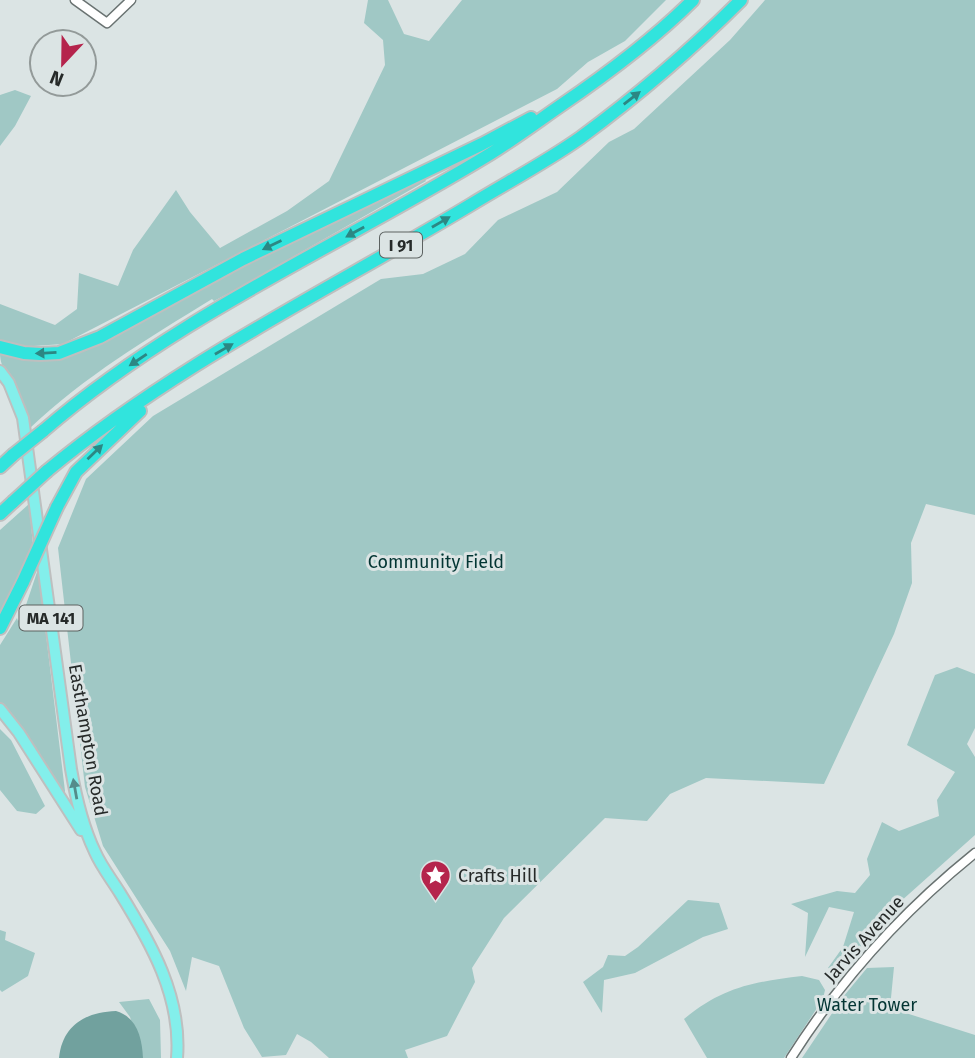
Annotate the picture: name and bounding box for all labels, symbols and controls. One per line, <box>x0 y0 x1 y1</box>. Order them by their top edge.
north arrow <box>28 28 98 98</box>
text: N <box>47 65 67 91</box>
one-way arrow <box>622 90 640 105</box>
one-way arrow <box>432 216 451 228</box>
one-way arrow <box>345 226 364 238</box>
road number: I 91 <box>380 232 422 258</box>
one-way arrow <box>262 239 282 250</box>
one-way arrow <box>214 342 233 355</box>
one-way arrow <box>35 348 57 359</box>
one-way arrow <box>129 353 147 367</box>
one-way arrow <box>86 444 103 460</box>
park label: Community Field <box>368 551 504 573</box>
road number: MA 141 <box>20 606 82 631</box>
street label: Easthampton Road <box>64 662 112 818</box>
one-way arrow <box>69 778 80 800</box>
place icon: Crafts Hill <box>418 859 452 903</box>
place label: Crafts Hill <box>458 865 538 887</box>
street label: Jarvis Avenue <box>819 891 909 987</box>
park label: Water Tower <box>817 994 917 1016</box>

